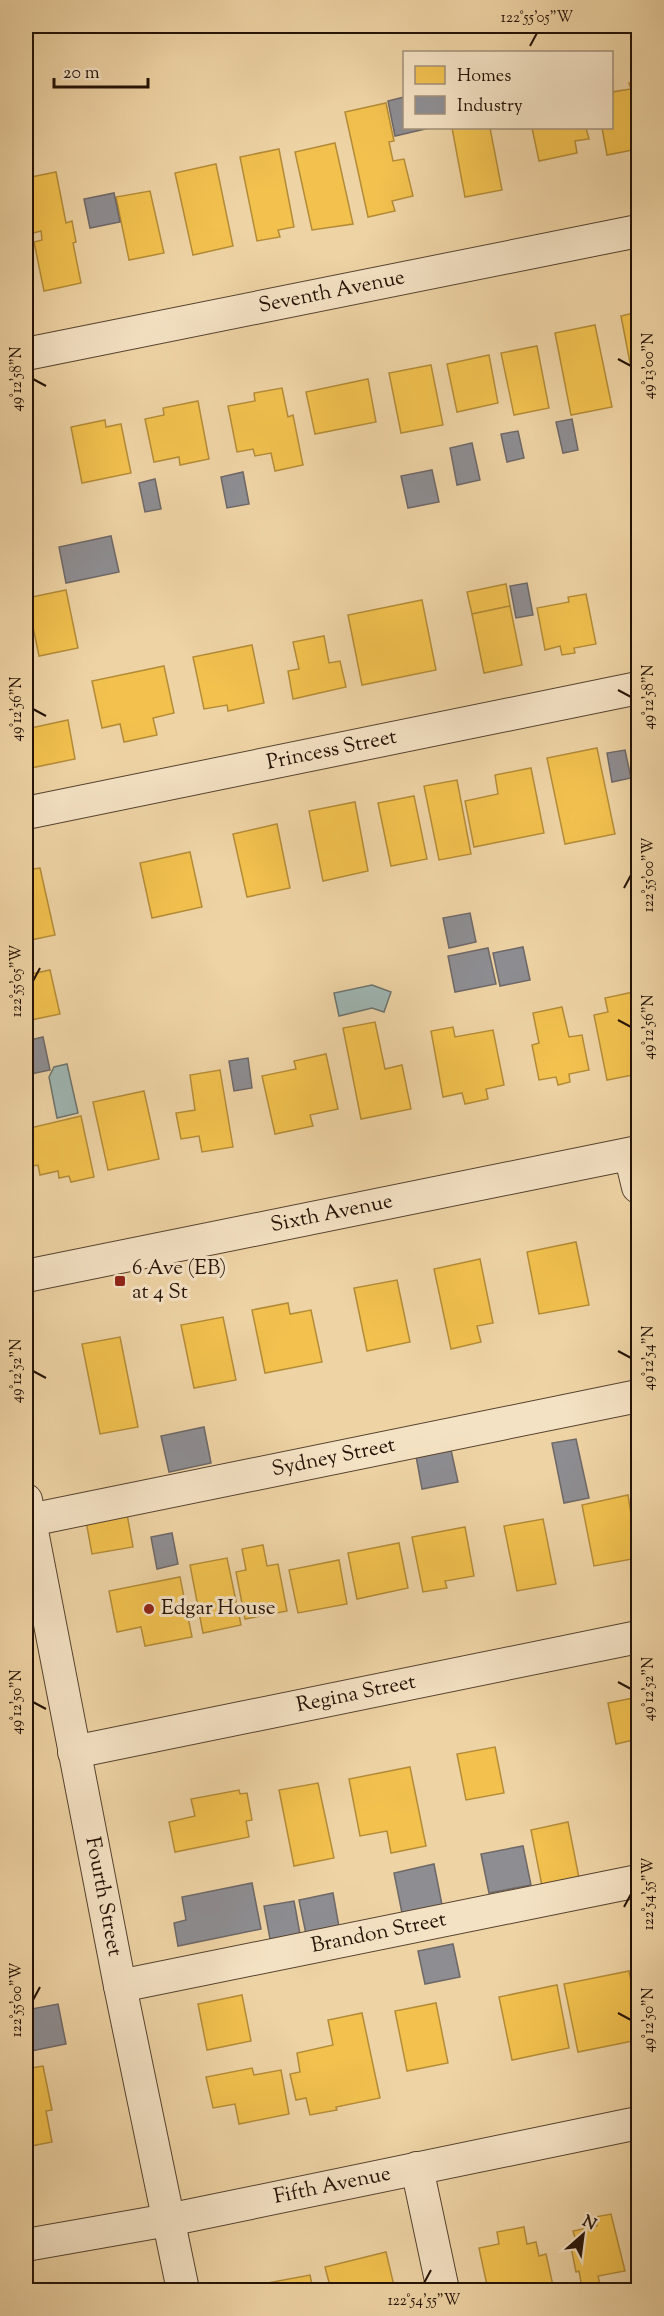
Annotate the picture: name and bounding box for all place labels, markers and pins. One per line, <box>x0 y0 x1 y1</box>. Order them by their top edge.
place label: 6 Ave (EB) at 4 St <box>132 1254 226 1308</box>
marker: 6 Ave (EB) at 4 St <box>113 1274 127 1288</box>
place label: Edgar House <box>161 1594 276 1624</box>
marker: Edgar House <box>142 1602 156 1616</box>

